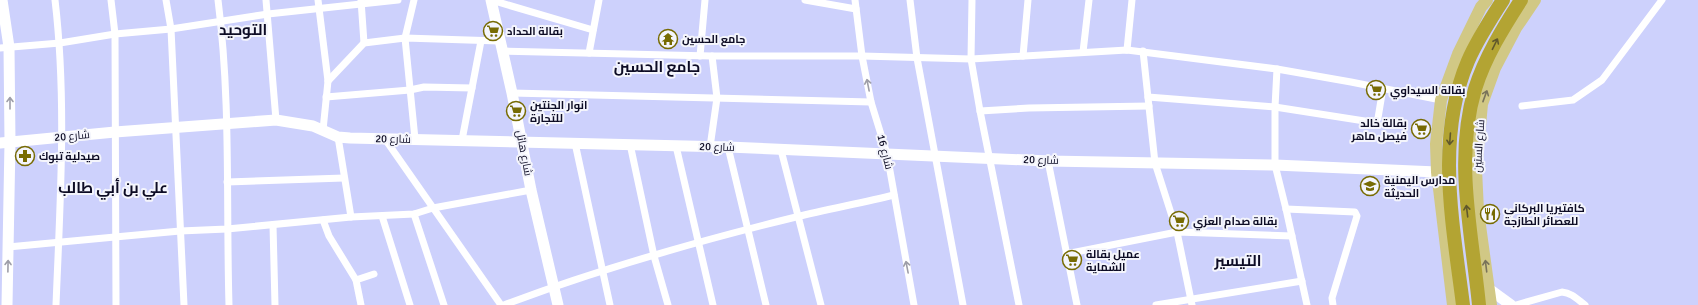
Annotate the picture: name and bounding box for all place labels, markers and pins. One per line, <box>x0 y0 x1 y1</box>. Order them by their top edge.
supermarket icon: بقالة الحداد <box>482 20 504 42</box>
place label: بقالة الحداد <box>507 25 563 38</box>
temple icon: جامع الحسين <box>657 28 679 50</box>
place label: جامع الحسين <box>682 33 745 47</box>
supermarket icon: بقالة السيداوي <box>1365 79 1387 101</box>
place label: بقالة السيداوي <box>1390 84 1465 100</box>
place label: انوار الجنتين للتجارة <box>530 99 587 125</box>
supermarket icon: انوار الجنتين للتجارة <box>505 100 527 122</box>
place label: بقالة خالد فيصل ماهر <box>1350 117 1407 143</box>
supermarket icon: بقالة خالد فيصل ماهر <box>1410 118 1432 140</box>
pharmacy icon: صيدلية تبوك <box>14 145 36 167</box>
place label: صيدلية تبوك <box>39 150 100 164</box>
place label: مدارس اليمنية الحديثة <box>1384 174 1455 200</box>
school or university icon: مدارس اليمنية الحديثة <box>1359 175 1381 197</box>
place label: كافتيريا البركاني للعصائر الطازجة <box>1504 202 1585 228</box>
restaurant icon: كافتيريا البركاني للعصائر الطازجة <box>1479 203 1501 225</box>
supermarket icon: بقالة صدام العزي <box>1168 210 1190 232</box>
place label: بقالة صدام العزي <box>1193 215 1277 231</box>
place label: عميل بقالة الشماية <box>1086 248 1140 274</box>
supermarket icon: عميل بقالة الشماية <box>1061 249 1083 271</box>

